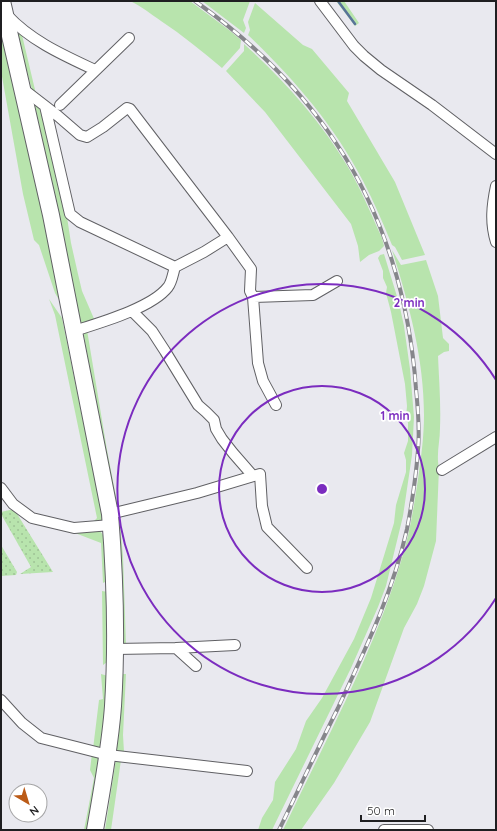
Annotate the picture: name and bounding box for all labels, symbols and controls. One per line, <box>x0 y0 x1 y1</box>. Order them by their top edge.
text: 2 min <box>393 295 425 310</box>
text: 1 min <box>380 408 410 423</box>
centre of rings <box>315 482 329 496</box>
north arrow <box>8 783 48 823</box>
scale bar <box>361 797 425 823</box>
text: N <box>27 803 42 819</box>
text: 50 m <box>367 803 395 818</box>

